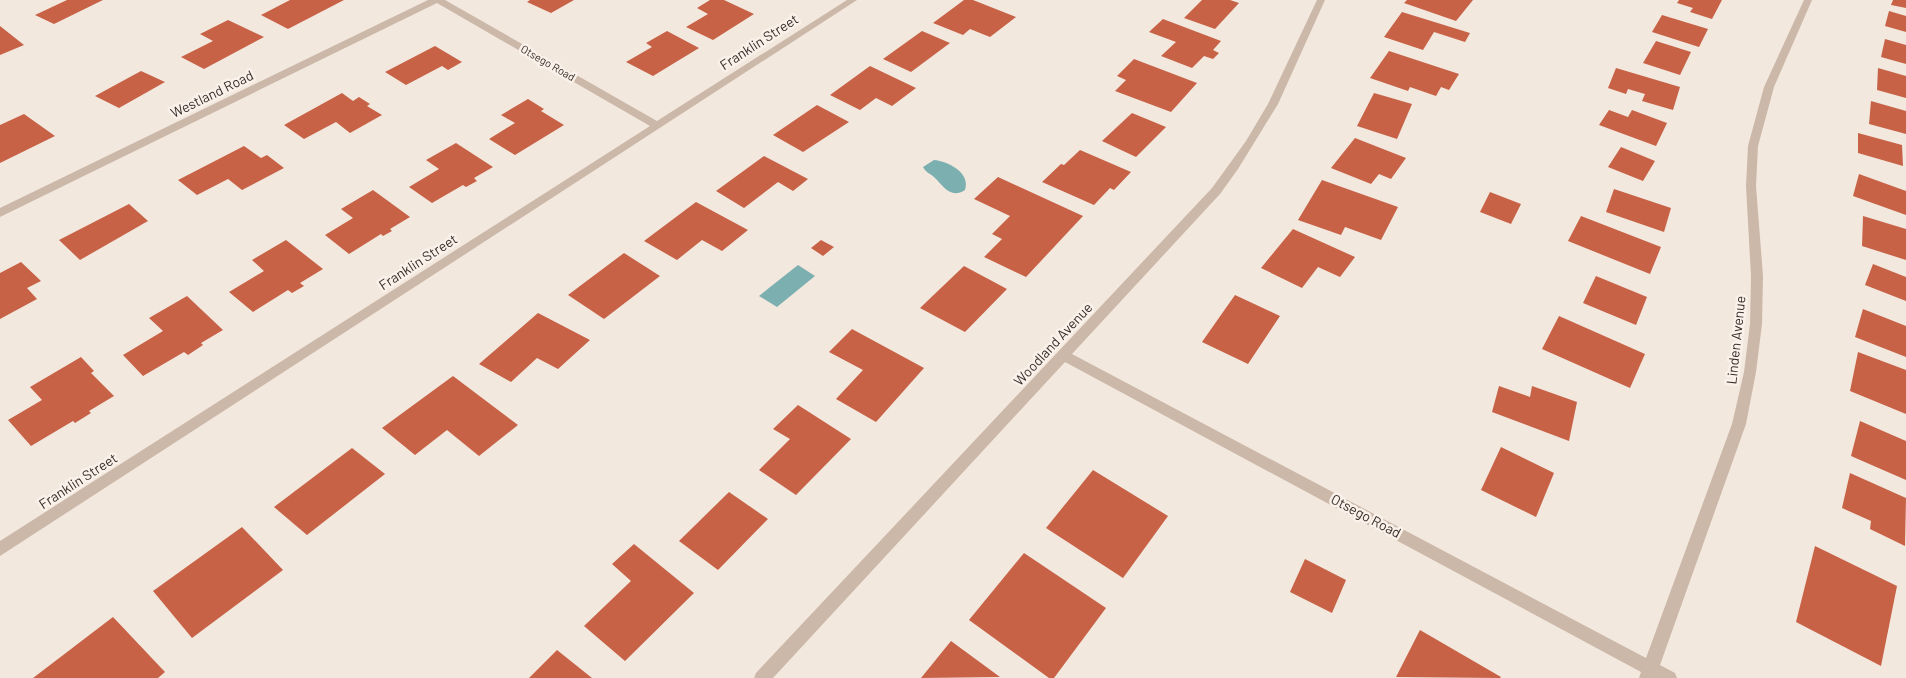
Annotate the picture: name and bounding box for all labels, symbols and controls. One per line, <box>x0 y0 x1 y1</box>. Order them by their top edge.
street label: Franklin Street <box>716 10 801 73</box>
street label: Otsego Road <box>519 42 578 83</box>
street label: Westland Road <box>168 66 256 121</box>
street label: Franklin Street <box>375 230 460 293</box>
street label: Linden Avenue <box>1722 295 1749 385</box>
street label: Woodland Avenue <box>1010 299 1095 389</box>
street label: Franklin Street <box>35 449 120 512</box>
street label: Otsego Road <box>1328 490 1404 541</box>

